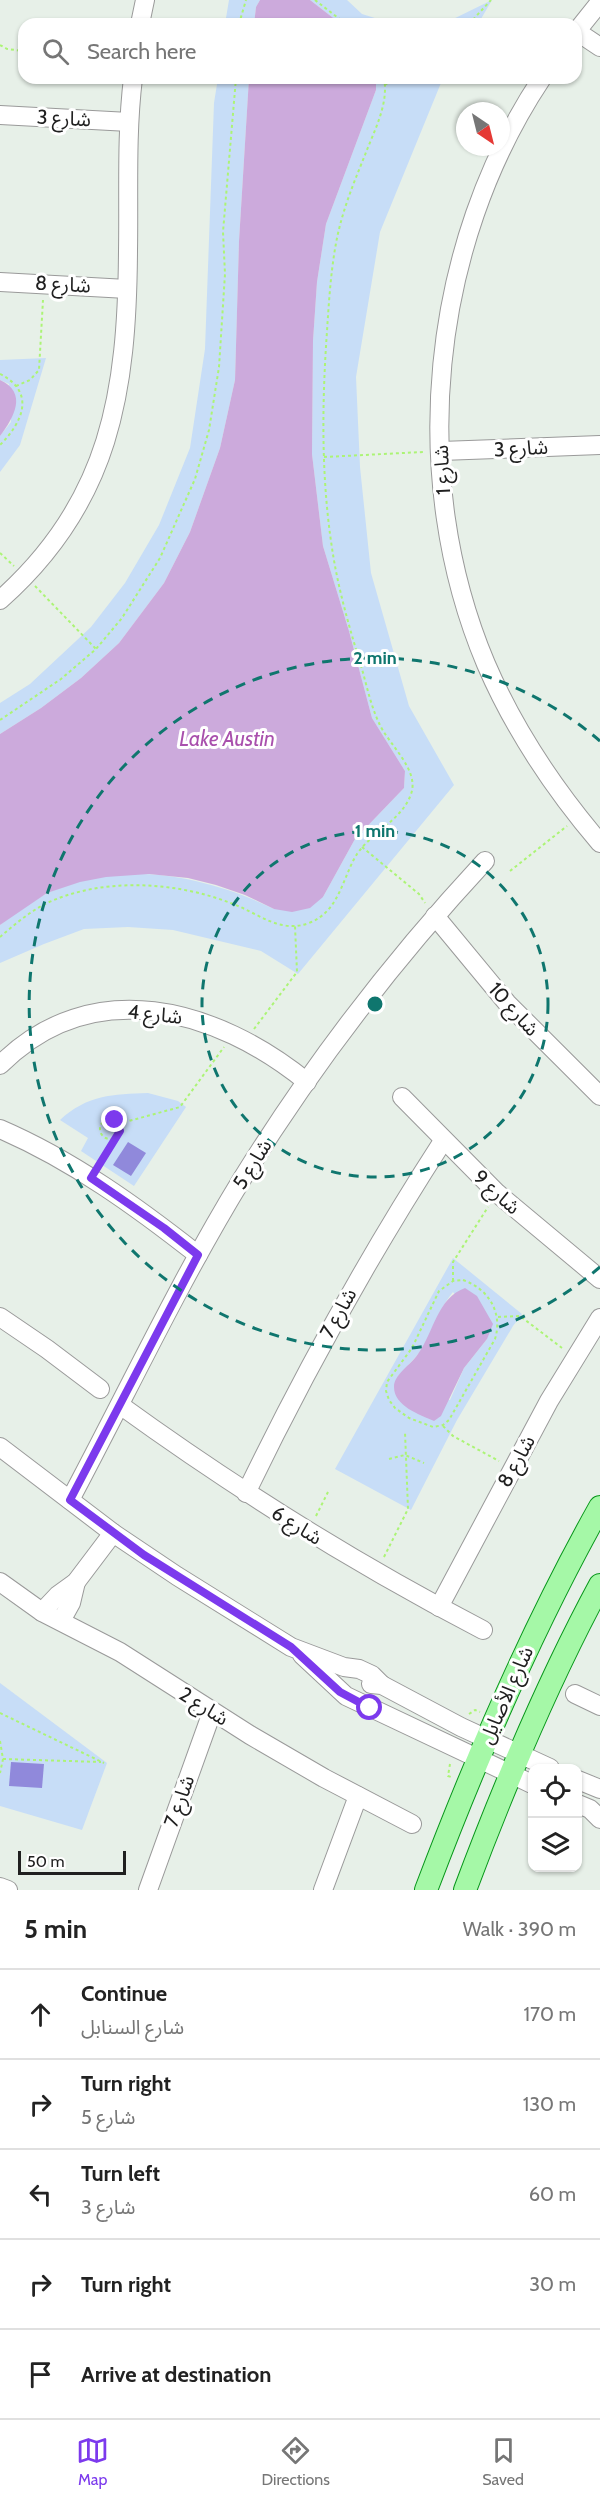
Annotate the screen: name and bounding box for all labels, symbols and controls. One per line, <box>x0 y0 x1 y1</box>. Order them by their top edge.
search box <box>18 18 582 84</box>
icon: search <box>39 35 72 68</box>
text: Search here <box>87 38 196 65</box>
north arrow <box>456 102 510 156</box>
street label: شارع 3 <box>36 105 92 134</box>
street label: شارع 8 <box>34 271 91 300</box>
street label: شارع 3 <box>493 435 549 464</box>
street label: شارع 1 <box>429 444 458 496</box>
text: 2 min <box>353 647 397 669</box>
water label: Lake Austin <box>179 726 275 751</box>
text: 1 min <box>355 820 395 842</box>
street label: شارع 10 <box>481 977 544 1043</box>
centre of rings <box>365 994 385 1014</box>
street label: شارع 4 <box>126 999 184 1032</box>
route end <box>101 1106 127 1132</box>
street label: شارع 5 <box>227 1135 279 1195</box>
street label: شارع 9 <box>467 1165 525 1222</box>
street label: شارع 7 <box>315 1284 364 1344</box>
street label: شارع 8 <box>492 1431 543 1493</box>
street label: شارع 6 <box>266 1500 327 1552</box>
street label: شارع الأصايل <box>474 1642 541 1749</box>
street label: شارع 2 <box>173 1682 233 1733</box>
route start <box>356 1694 382 1720</box>
map controls <box>528 1764 582 1872</box>
button: locate <box>528 1764 582 1818</box>
street label: شارع 7 <box>159 1772 202 1831</box>
button: layers <box>528 1818 582 1872</box>
scale bar <box>18 1848 126 1876</box>
text: 50 m <box>27 1852 64 1871</box>
text: 5 min <box>24 1913 87 1945</box>
text: Walk · 390 m <box>463 1917 576 1941</box>
text: Continue <box>81 1980 167 2007</box>
icon: ahead <box>24 1998 57 2031</box>
text: 170 m <box>524 2002 576 2026</box>
text: شارع السنابل <box>81 2015 184 2039</box>
text: Turn right <box>81 2070 171 2097</box>
icon: right <box>24 2088 57 2121</box>
text: 130 m <box>523 2092 576 2116</box>
text: شارع 5 <box>81 2105 135 2129</box>
text: Turn left <box>81 2160 160 2187</box>
icon: left <box>24 2178 57 2211</box>
text: 60 m <box>529 2182 576 2206</box>
text: شارع 3 <box>81 2195 135 2219</box>
icon: right <box>24 2268 57 2301</box>
text: Turn right <box>81 2271 171 2298</box>
text: 30 m <box>529 2272 576 2296</box>
icon: arrive <box>24 2358 57 2391</box>
text: Arrive at destination <box>81 2361 271 2388</box>
tab: Map <box>76 2434 109 2489</box>
tab: Directions <box>262 2434 330 2489</box>
tab: Saved <box>482 2434 524 2489</box>

